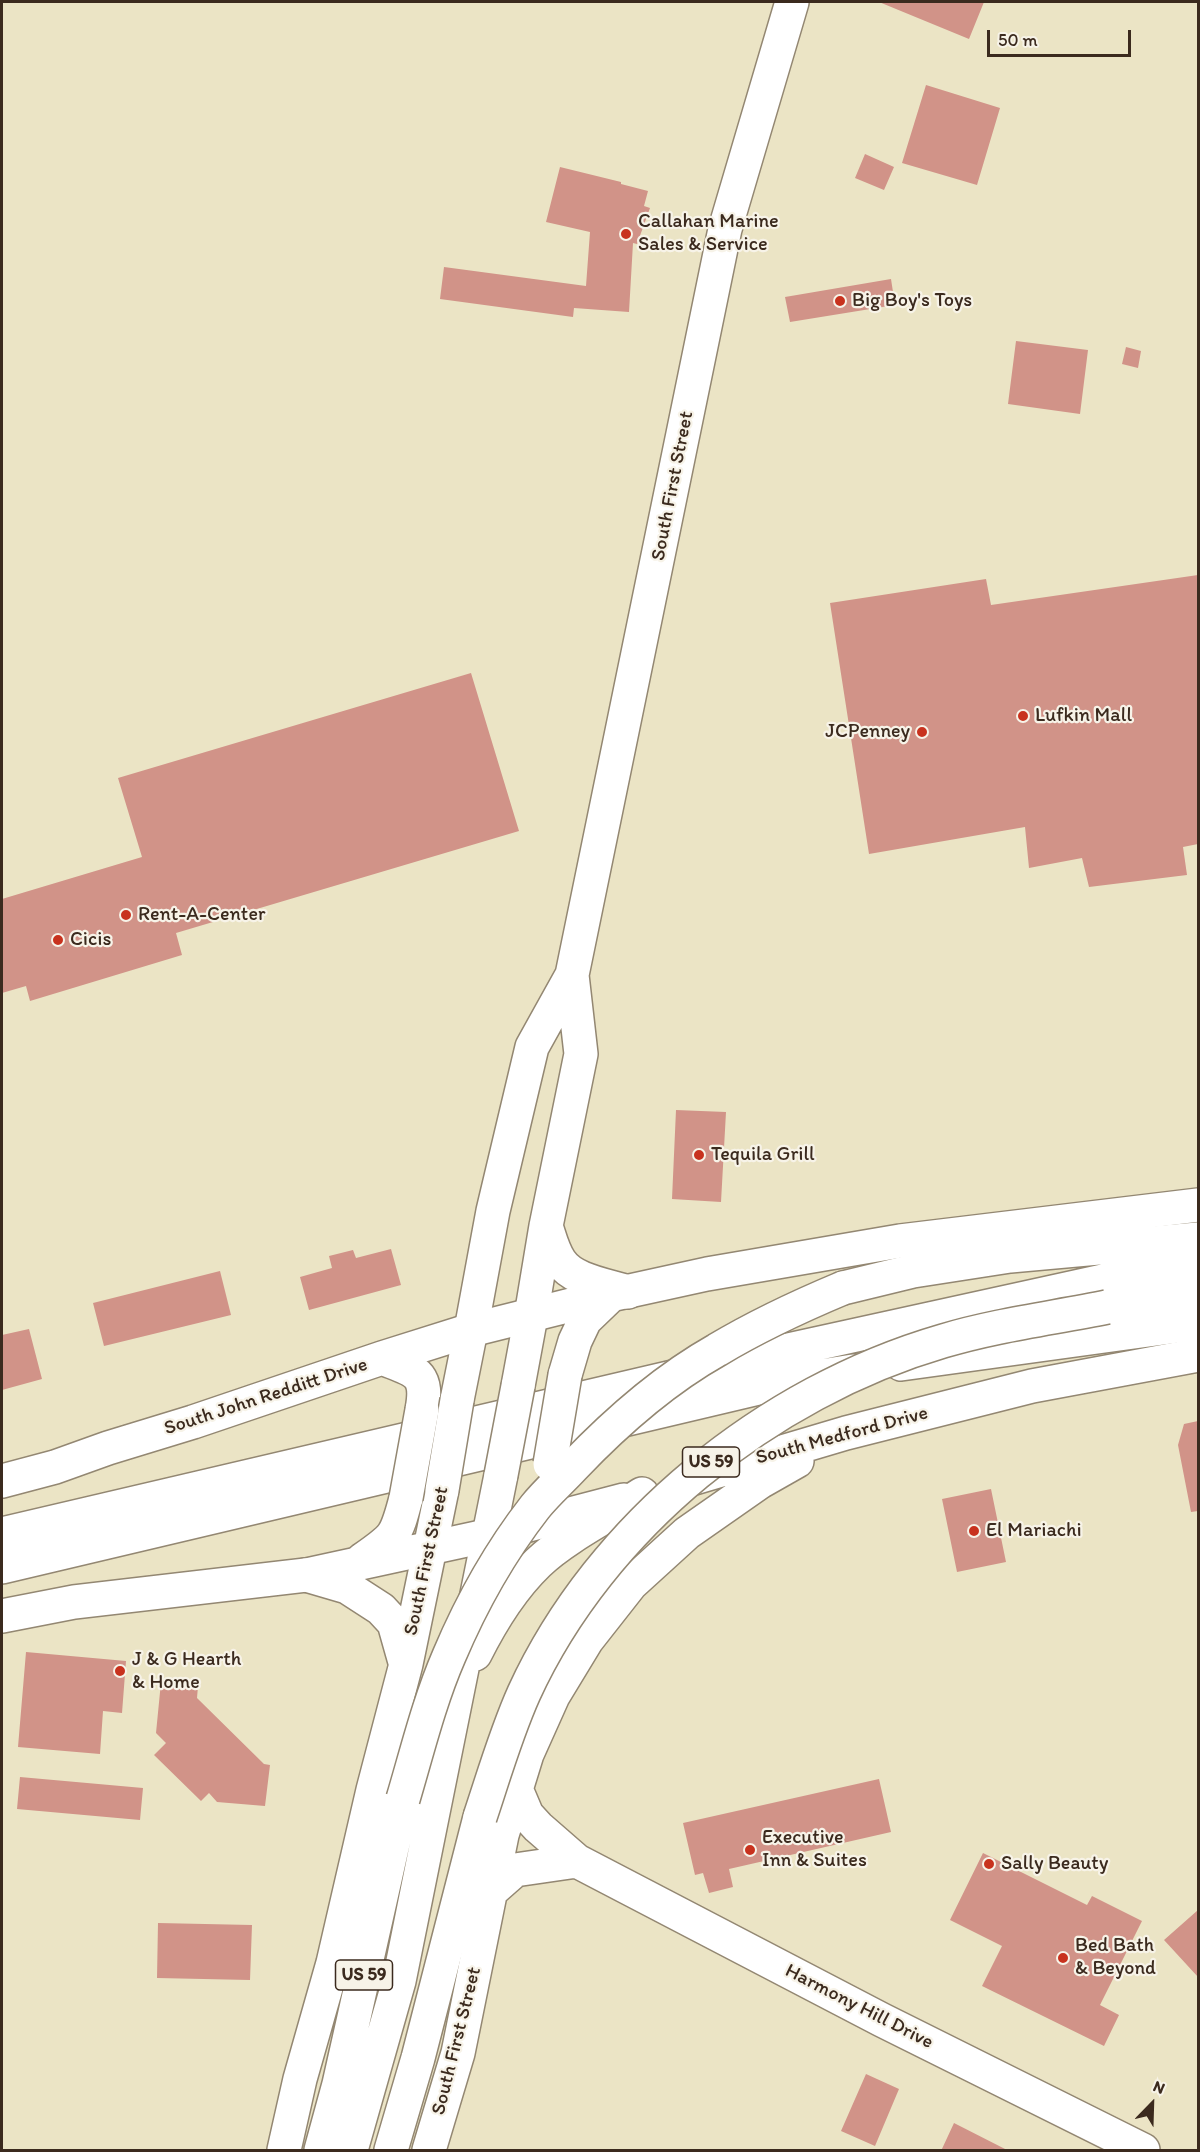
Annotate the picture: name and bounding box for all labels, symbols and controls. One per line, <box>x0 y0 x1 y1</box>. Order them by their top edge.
scale bar <box>990 18 1134 56</box>
text: 50 m <box>998 29 1038 51</box>
place label: Callahan Marine Sales & Service <box>638 210 779 257</box>
marker: Callahan Marine Sales & Service <box>619 227 633 241</box>
place label: Big Boy's Toys <box>852 289 972 313</box>
marker: Big Boy's Toys <box>833 294 847 308</box>
street label: South First Street <box>647 409 699 563</box>
place label: Lufkin Mall <box>1035 704 1132 728</box>
marker: Lufkin Mall <box>1016 709 1030 723</box>
place label: JCPenney <box>825 720 910 744</box>
marker: JCPenney <box>915 725 929 739</box>
place label: Rent-A-Center <box>138 903 265 927</box>
marker: Rent-A-Center <box>119 908 133 922</box>
place label: Cicis <box>70 928 111 952</box>
marker: Cicis <box>51 933 65 947</box>
place label: Tequila Grill <box>711 1143 815 1167</box>
marker: Tequila Grill <box>692 1148 706 1162</box>
street label: South John Redditt Drive <box>161 1353 371 1441</box>
street label: South Medford Drive <box>753 1401 931 1471</box>
road number: US 59 <box>682 1447 740 1477</box>
street label: South First Street <box>399 1484 455 1638</box>
place label: El Mariachi <box>986 1519 1082 1543</box>
marker: El Mariachi <box>967 1524 981 1538</box>
place label: J & G Hearth & Home <box>132 1648 241 1695</box>
marker: J & G Hearth & Home <box>113 1664 127 1678</box>
place label: Executive Inn & Suites <box>762 1826 867 1873</box>
marker: Executive Inn & Suites <box>743 1843 757 1857</box>
place label: Sally Beauty <box>1001 1852 1108 1876</box>
marker: Sally Beauty <box>982 1857 996 1871</box>
place label: Bed Bath & Beyond <box>1075 1934 1156 1981</box>
marker: Bed Bath & Beyond <box>1056 1951 1070 1965</box>
street label: Harmony Hill Drive <box>781 1959 937 2055</box>
road number: US 59 <box>336 1960 392 1990</box>
street label: South First Street <box>427 1964 487 2118</box>
north arrow <box>1122 2074 1182 2134</box>
text: N <box>1151 2076 1168 2098</box>

